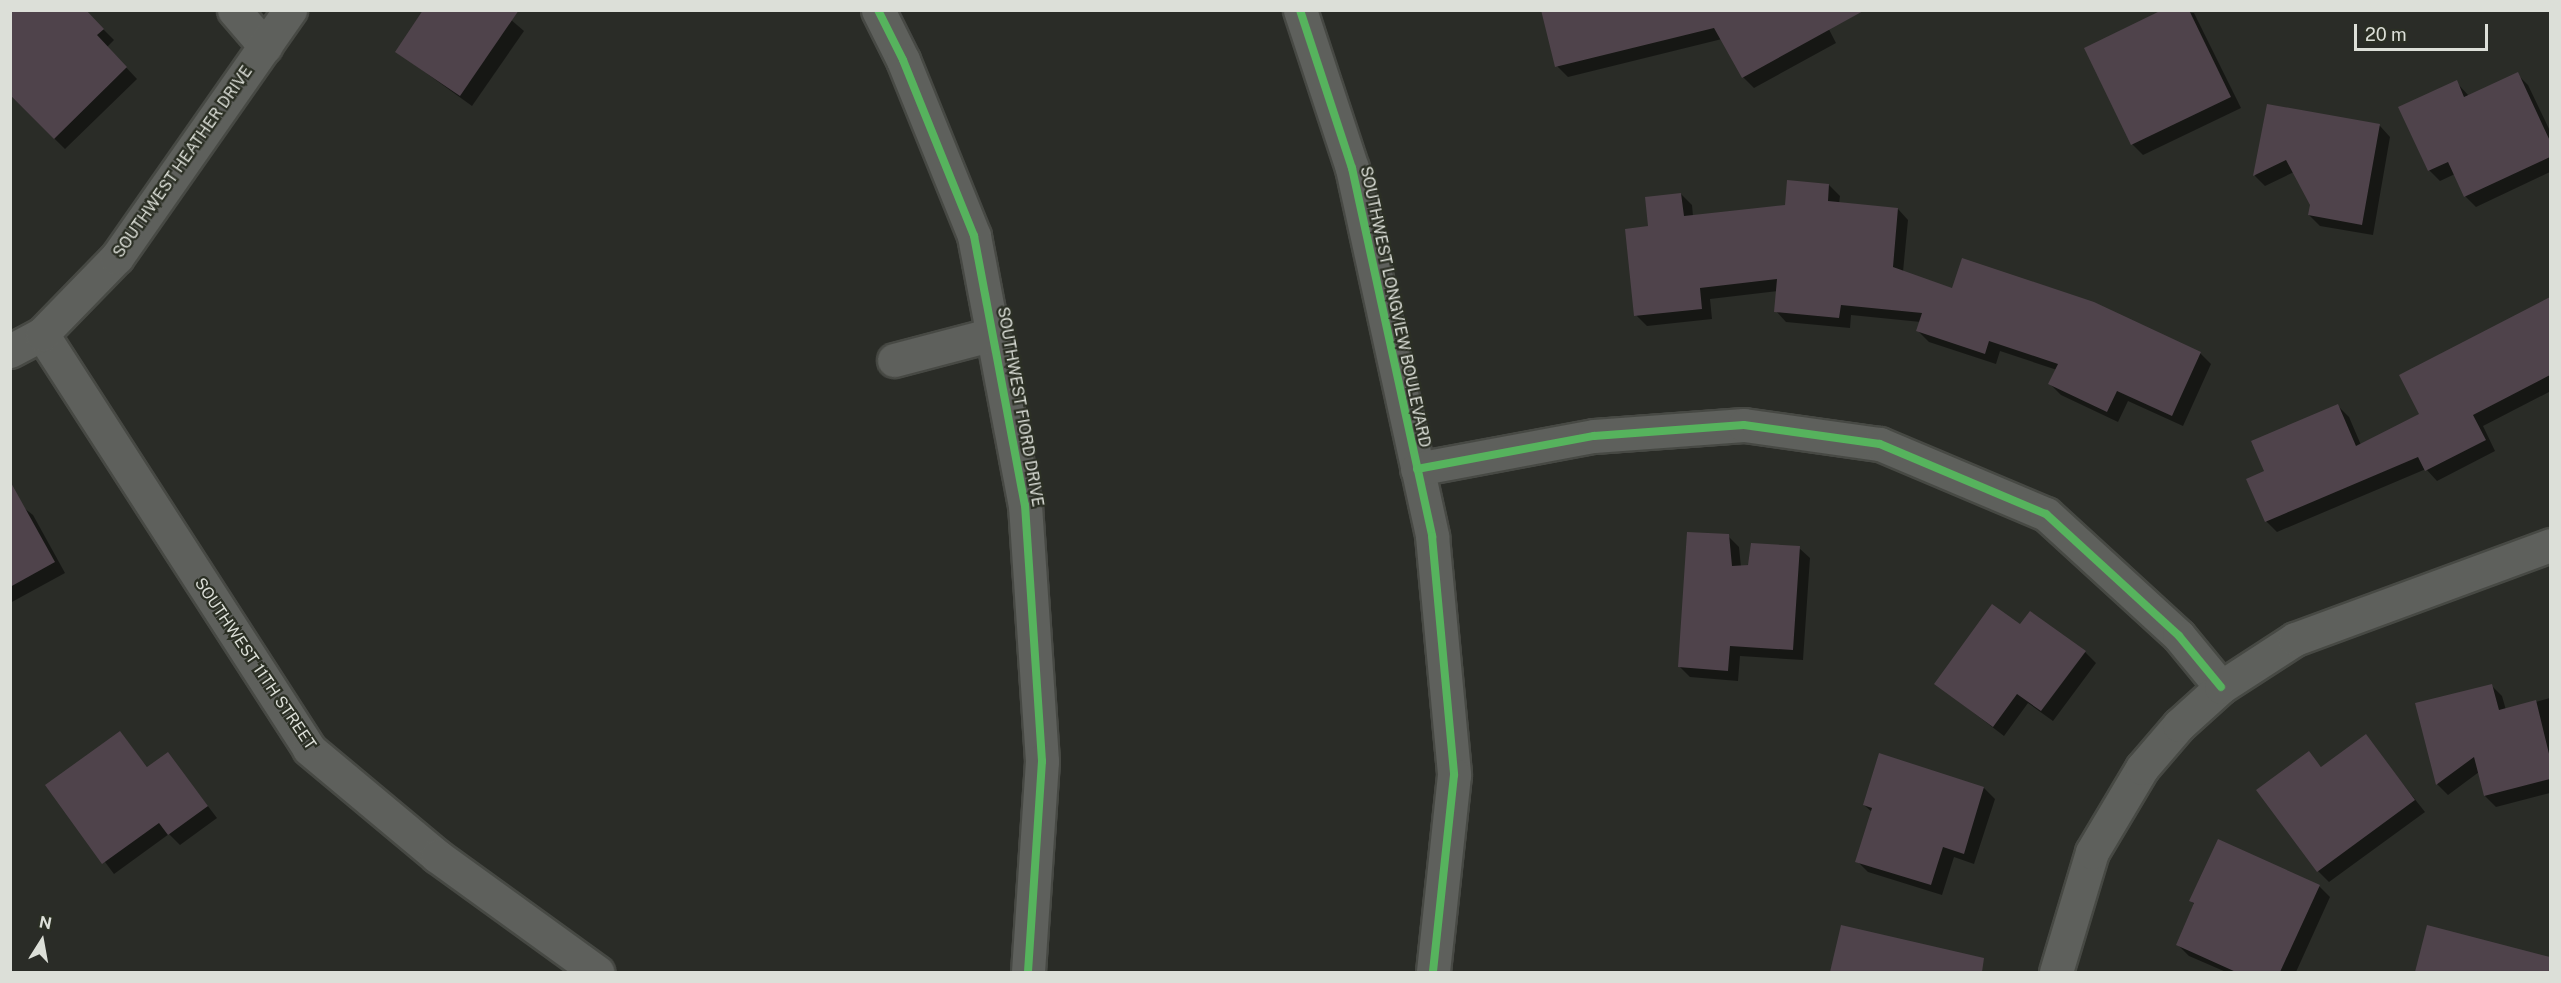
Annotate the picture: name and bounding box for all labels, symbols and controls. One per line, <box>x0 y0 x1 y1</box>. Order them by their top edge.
scale bar <box>2357 12 2490 50</box>
text: 20 m <box>2365 24 2407 45</box>
street label: SOUTHWEST HEATHER DRIVE <box>109 62 257 262</box>
street label: SOUTHWEST LONGVIEW BOULEVARD <box>1356 165 1434 449</box>
street label: SOUTHWEST FIORD DRIVE <box>993 305 1047 509</box>
street label: SOUTHWEST 11TH STREET <box>190 574 320 754</box>
north arrow <box>12 911 72 971</box>
text: N <box>38 912 53 933</box>

